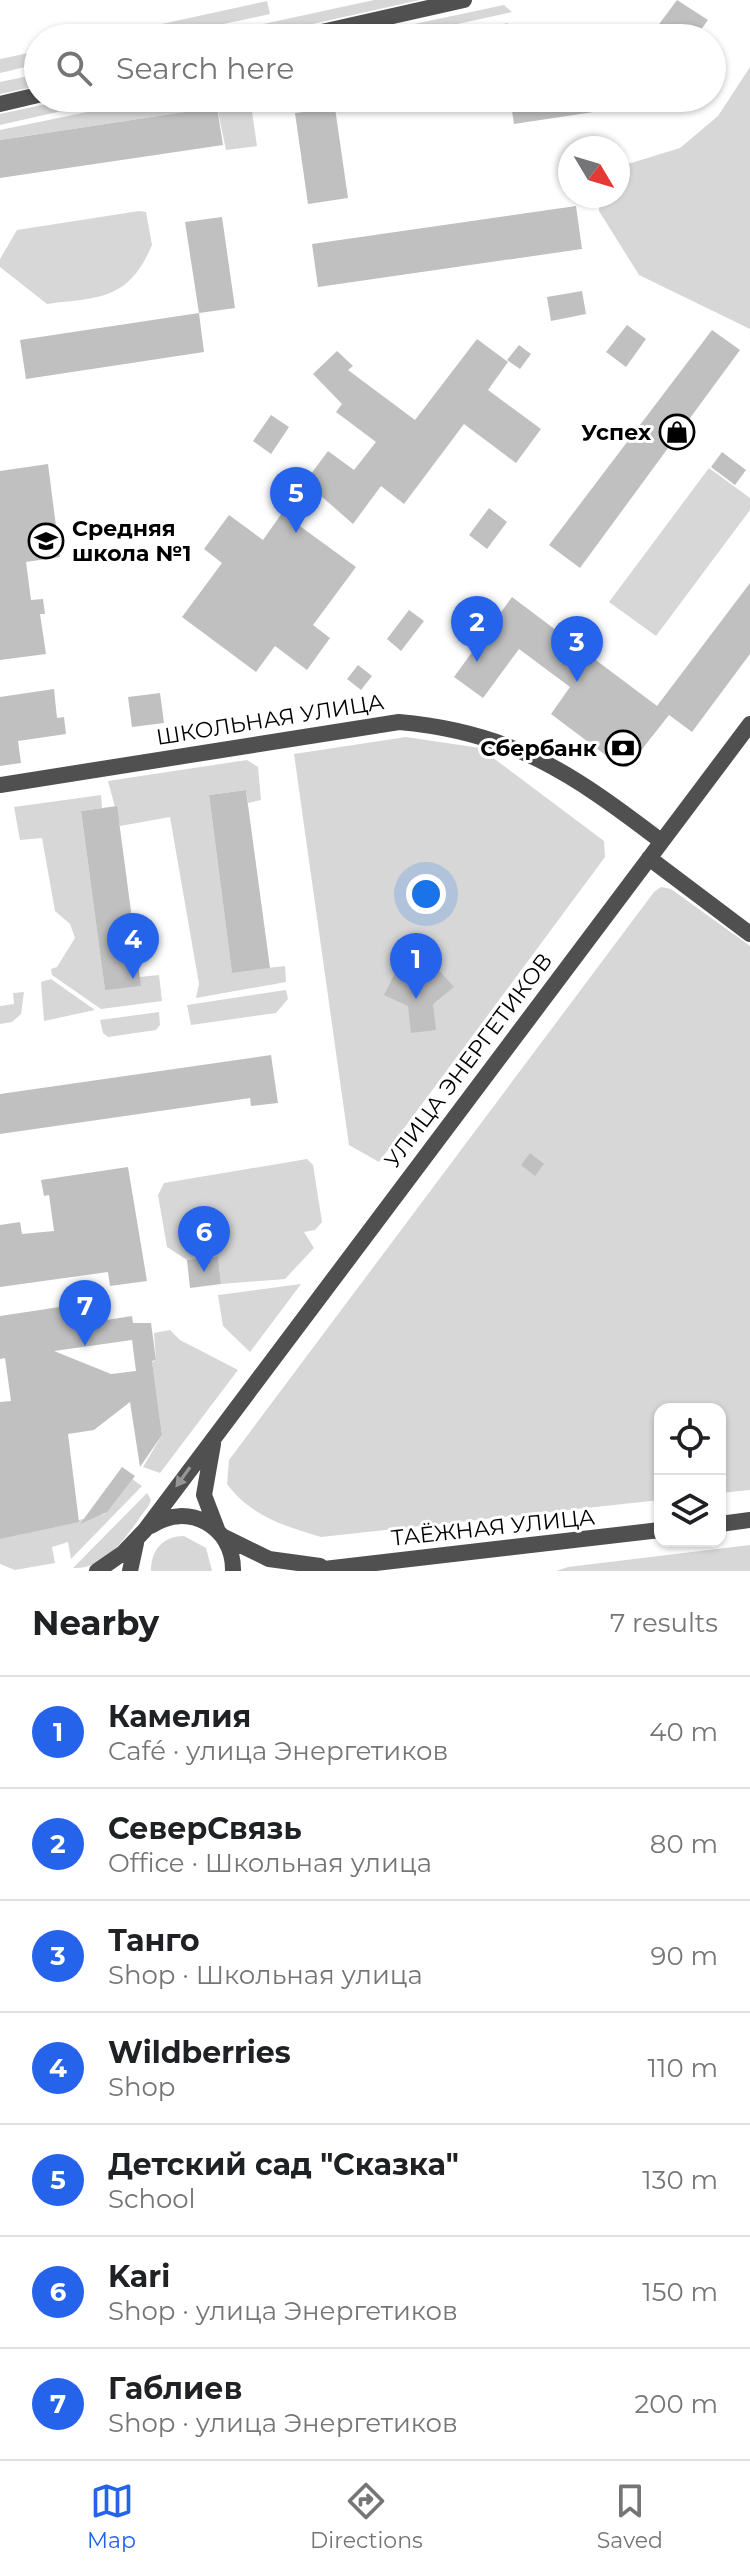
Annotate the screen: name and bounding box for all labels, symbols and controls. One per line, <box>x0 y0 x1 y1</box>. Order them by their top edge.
search box <box>24 24 726 112</box>
icon: search <box>52 46 96 90</box>
text: Search here <box>116 50 294 87</box>
north arrow <box>558 136 630 208</box>
shop icon: Успех <box>658 413 696 451</box>
place label: Успех <box>581 419 651 446</box>
pin: 5 <box>270 467 322 533</box>
place label: Средняя школа №1 <box>72 515 191 567</box>
school or university icon: Средняя школа №1 <box>27 522 65 560</box>
pin: 2 <box>451 596 503 662</box>
pin: 3 <box>551 616 603 682</box>
street label: ШКОЛЬНАЯ УЛИЦА <box>154 688 386 751</box>
bank icon: Сбербанк <box>604 729 642 767</box>
place label: Сбербанк <box>480 735 598 762</box>
your location <box>406 874 446 914</box>
pin: 4 <box>107 913 159 979</box>
pin: 1 <box>390 933 442 999</box>
street label: УЛИЦА ЭНЕРГЕТИКОВ <box>379 948 558 1173</box>
pin: 6 <box>178 1206 230 1272</box>
pin: 7 <box>59 1280 111 1346</box>
map controls <box>654 1403 726 1547</box>
button: locate <box>654 1403 726 1475</box>
one-way arrow <box>176 1467 192 1487</box>
button: layers <box>654 1475 726 1547</box>
street label: ТАЁЖНАЯ УЛИЦА <box>390 1503 597 1552</box>
text: Nearby <box>32 1602 159 1644</box>
text: 7 results <box>610 1607 718 1639</box>
text: Камелия <box>108 1698 251 1735</box>
text: 1 <box>53 1716 63 1748</box>
text: 40 m <box>649 1716 718 1748</box>
text: Café · улица Энергетиков <box>108 1735 448 1767</box>
text: СеверСвязь <box>108 1810 302 1847</box>
text: 2 <box>50 1828 66 1860</box>
text: 80 m <box>650 1828 718 1860</box>
text: Office · Школьная улица <box>108 1847 432 1879</box>
text: Танго <box>108 1922 200 1959</box>
text: 3 <box>50 1940 66 1972</box>
text: 90 m <box>651 1940 718 1972</box>
text: Shop · Школьная улица <box>108 1959 423 1991</box>
text: Wildberries <box>108 2034 291 2071</box>
text: 4 <box>49 2052 67 2084</box>
text: 110 m <box>648 2052 718 2084</box>
text: Shop <box>108 2071 176 2103</box>
text: Детский сад "Сказка" <box>108 2146 459 2183</box>
text: 5 <box>50 2164 66 2196</box>
text: 130 m <box>642 2164 718 2196</box>
text: School <box>108 2183 196 2215</box>
text: Kari <box>108 2258 170 2295</box>
text: 6 <box>50 2276 66 2308</box>
text: 150 m <box>642 2276 718 2308</box>
text: Shop · улица Энергетиков <box>108 2295 458 2327</box>
text: Габлиев <box>108 2370 242 2407</box>
text: 7 <box>50 2388 66 2420</box>
text: 200 m <box>634 2388 718 2420</box>
text: Shop · улица Энергетиков <box>108 2407 458 2439</box>
tab: Map <box>87 2479 136 2554</box>
tab: Directions <box>310 2479 423 2554</box>
tab: Saved <box>597 2479 663 2554</box>

